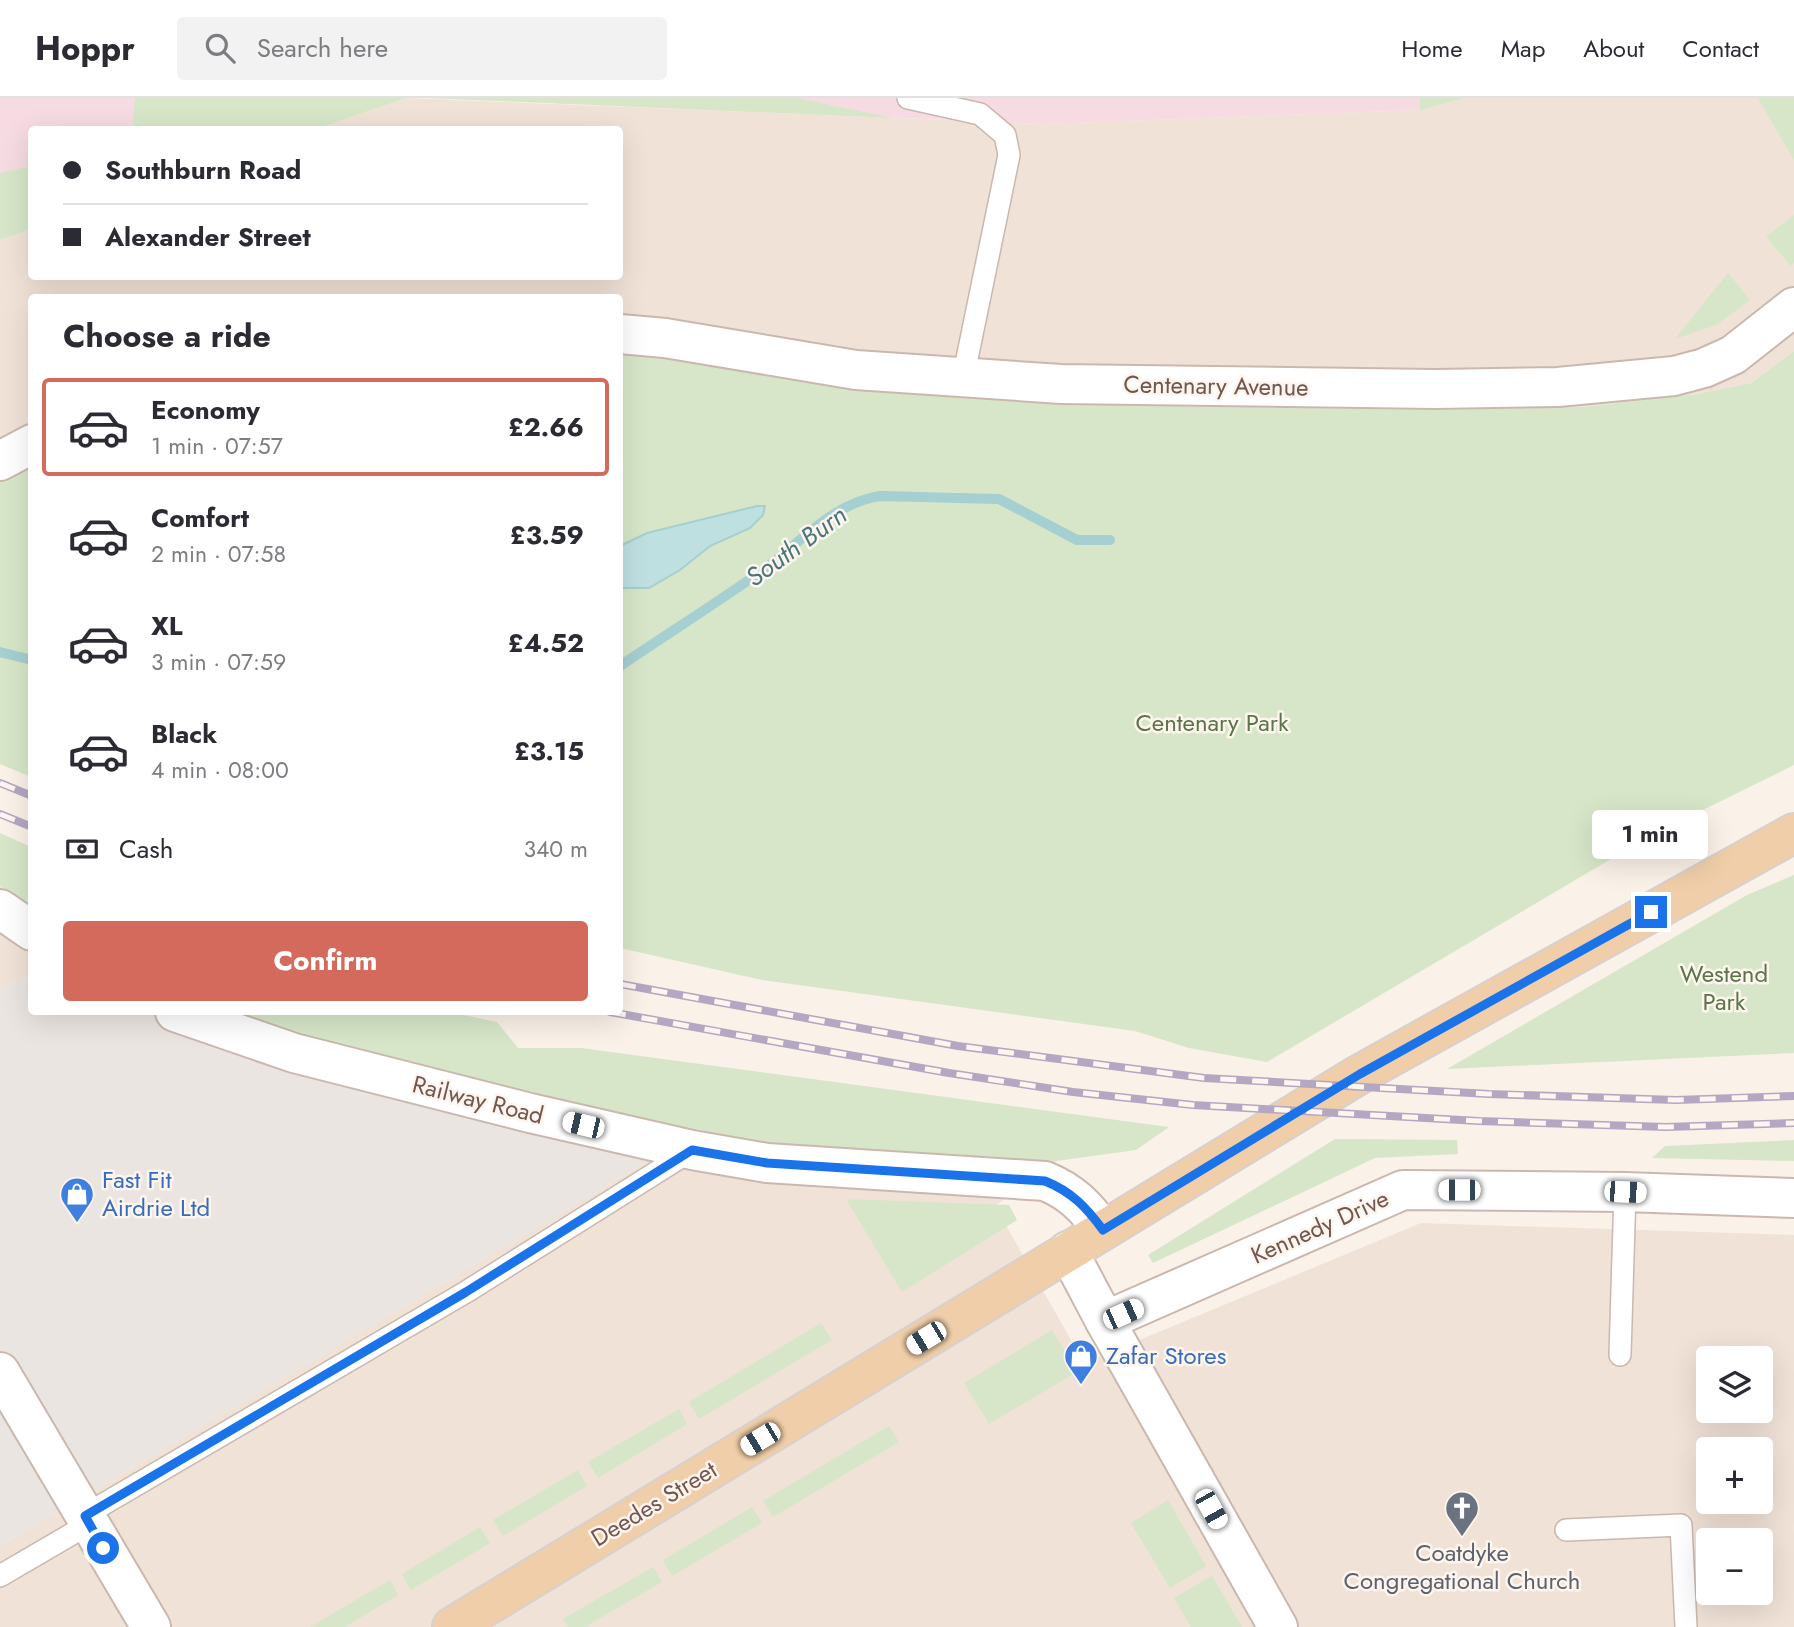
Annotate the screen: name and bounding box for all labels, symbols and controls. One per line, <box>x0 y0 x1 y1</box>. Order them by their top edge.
search box <box>177 17 667 80</box>
text: Hoppr <box>35 25 135 72</box>
icon: search <box>201 29 239 67</box>
text: Search here <box>257 29 388 67</box>
text: Home <box>1401 31 1463 66</box>
text: Map <box>1501 31 1545 66</box>
text: About <box>1583 31 1644 66</box>
text: Contact <box>1682 31 1759 66</box>
text: Southburn Road <box>105 151 301 189</box>
text: Alexander Street <box>105 218 311 256</box>
text: Choose a ride <box>63 313 271 359</box>
street label: Centenary Avenue <box>1123 366 1309 405</box>
text: Economy <box>151 391 260 429</box>
icon: car <box>67 396 130 459</box>
text: £2.66 <box>508 408 584 446</box>
text: 1 min · 07:57 <box>151 429 283 463</box>
water label: South Burn <box>737 496 855 596</box>
text: Comfort <box>151 499 249 537</box>
icon: car <box>67 504 130 567</box>
text: £3.59 <box>510 516 584 554</box>
text: 2 min · 07:58 <box>151 537 286 571</box>
text: XL <box>151 607 183 645</box>
icon: car <box>67 612 130 675</box>
text: £4.52 <box>508 624 584 662</box>
text: 3 min · 07:59 <box>151 645 286 679</box>
park label: Centenary Park <box>1135 705 1289 740</box>
text: Black <box>151 715 217 753</box>
icon: car <box>67 720 130 783</box>
text: £3.15 <box>514 732 584 770</box>
text: 4 min · 08:00 <box>151 753 289 787</box>
callout: 1 min <box>1593 810 1709 860</box>
text: 1 min <box>1621 817 1679 851</box>
icon: cash <box>63 830 101 868</box>
text: Cash <box>119 830 173 868</box>
text: 340 m <box>523 832 588 866</box>
route end <box>1635 896 1667 928</box>
button: Confirm <box>63 921 588 1001</box>
park label: Westend Park <box>1680 956 1768 1019</box>
street label: Railway Road <box>409 1066 547 1133</box>
car <box>561 1110 606 1140</box>
place label: Fast Fit Airdrie Ltd <box>102 1162 210 1225</box>
shop icon: Fast Fit Airdrie Ltd <box>58 1175 96 1224</box>
car <box>1439 1180 1481 1201</box>
street label: Kennedy Drive <box>1245 1181 1394 1273</box>
car <box>1604 1181 1647 1203</box>
car <box>1100 1296 1147 1332</box>
car <box>903 1318 950 1358</box>
shop icon: Zafar Stores <box>1062 1337 1100 1386</box>
place label: Zafar Stores <box>1106 1338 1226 1373</box>
map controls <box>1696 1346 1773 1605</box>
button: layers <box>1696 1346 1773 1423</box>
car <box>737 1419 784 1459</box>
button: + <box>1696 1437 1773 1514</box>
street label: Deedes Street <box>584 1452 723 1555</box>
car <box>1192 1486 1231 1532</box>
church icon: Coatdyke Congregational Church <box>1443 1489 1481 1538</box>
button: − <box>1696 1528 1773 1605</box>
route start <box>87 1532 119 1564</box>
place label: Coatdyke Congregational Church <box>1344 1535 1580 1598</box>

